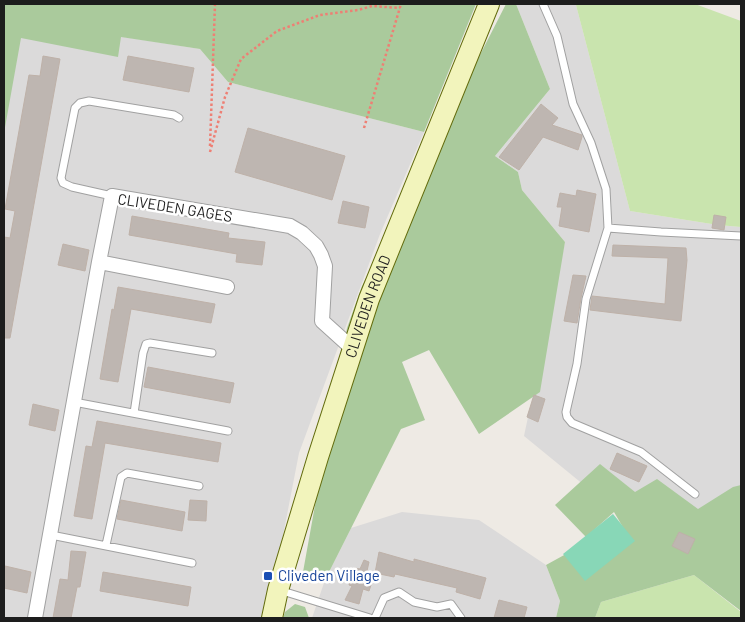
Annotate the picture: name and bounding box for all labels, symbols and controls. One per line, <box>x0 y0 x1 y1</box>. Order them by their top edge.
street label: CLIVEDEN GAGES <box>117 189 234 225</box>
street label: CLIVEDEN ROAD <box>341 252 394 360</box>
place label: Cliveden Village <box>278 566 380 584</box>
marker: Cliveden Village <box>262 570 274 582</box>

